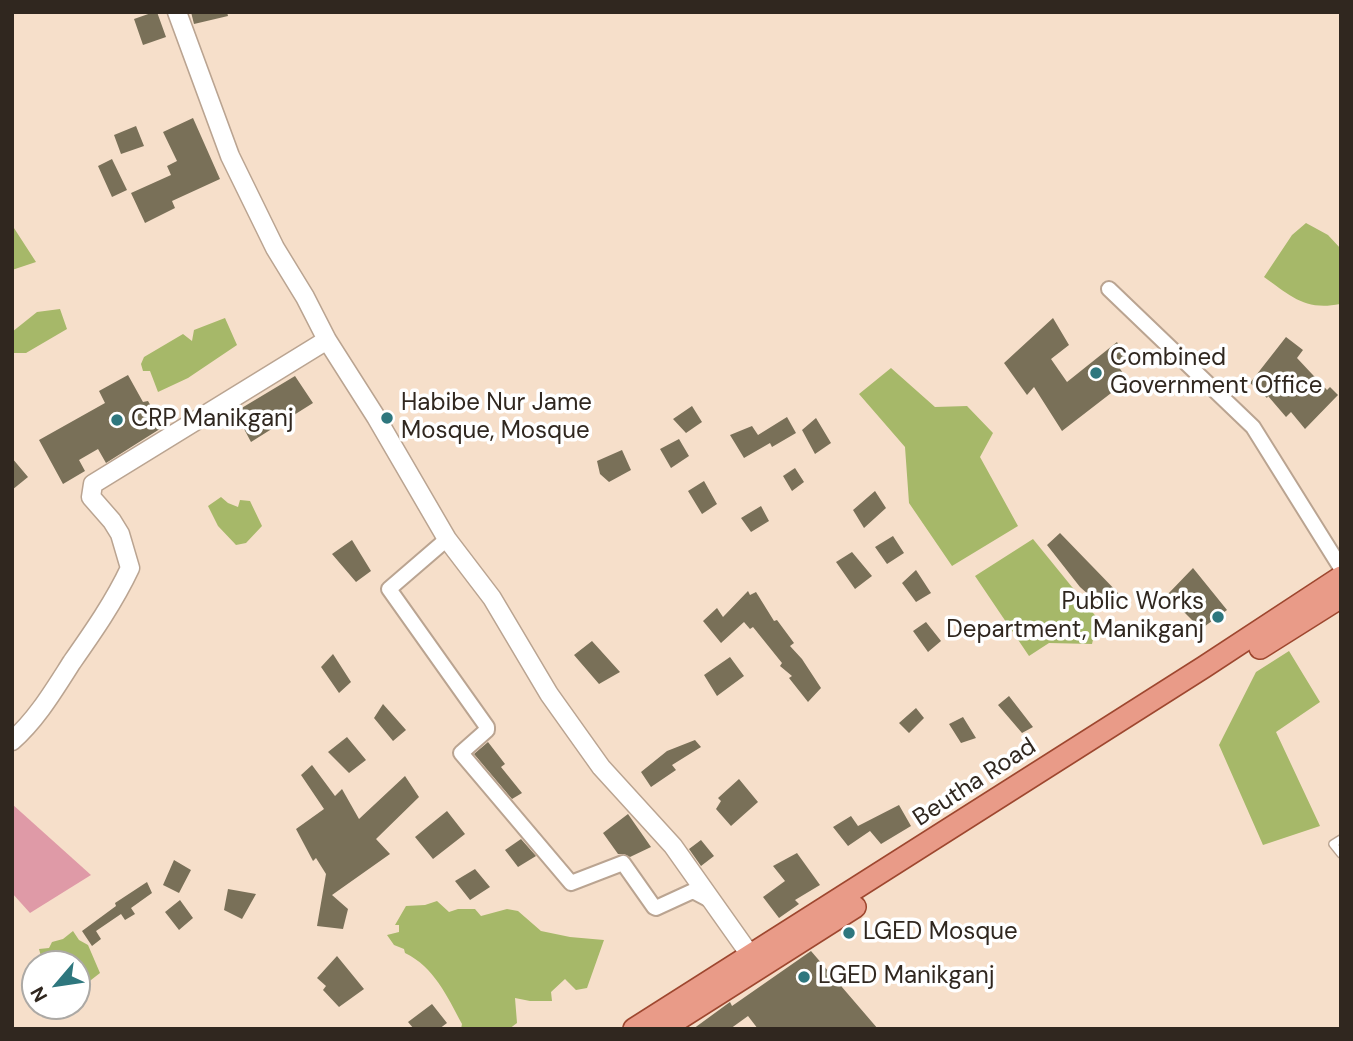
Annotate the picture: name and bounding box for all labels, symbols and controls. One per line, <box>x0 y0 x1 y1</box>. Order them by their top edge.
place label: Combined Government Office <box>1110 345 1322 401</box>
marker: Combined Government Office <box>1088 365 1104 381</box>
place label: Habibe Nur Jame Mosque, Mosque <box>401 390 592 446</box>
place label: CRP Manikganj <box>131 406 294 434</box>
marker: Habibe Nur Jame Mosque, Mosque <box>379 410 395 426</box>
marker: CRP Manikganj <box>109 412 125 428</box>
place label: Public Works Department, Manikganj <box>946 589 1204 645</box>
marker: Public Works Department, Manikganj <box>1210 609 1226 625</box>
street label: Beutha Road <box>908 733 1042 833</box>
place label: LGED Mosque <box>863 919 1018 947</box>
marker: LGED Mosque <box>841 925 857 941</box>
north arrow <box>21 950 91 1020</box>
place label: LGED Manikganj <box>818 963 995 991</box>
marker: LGED Manikganj <box>796 969 812 985</box>
text: N <box>25 982 53 1007</box>

